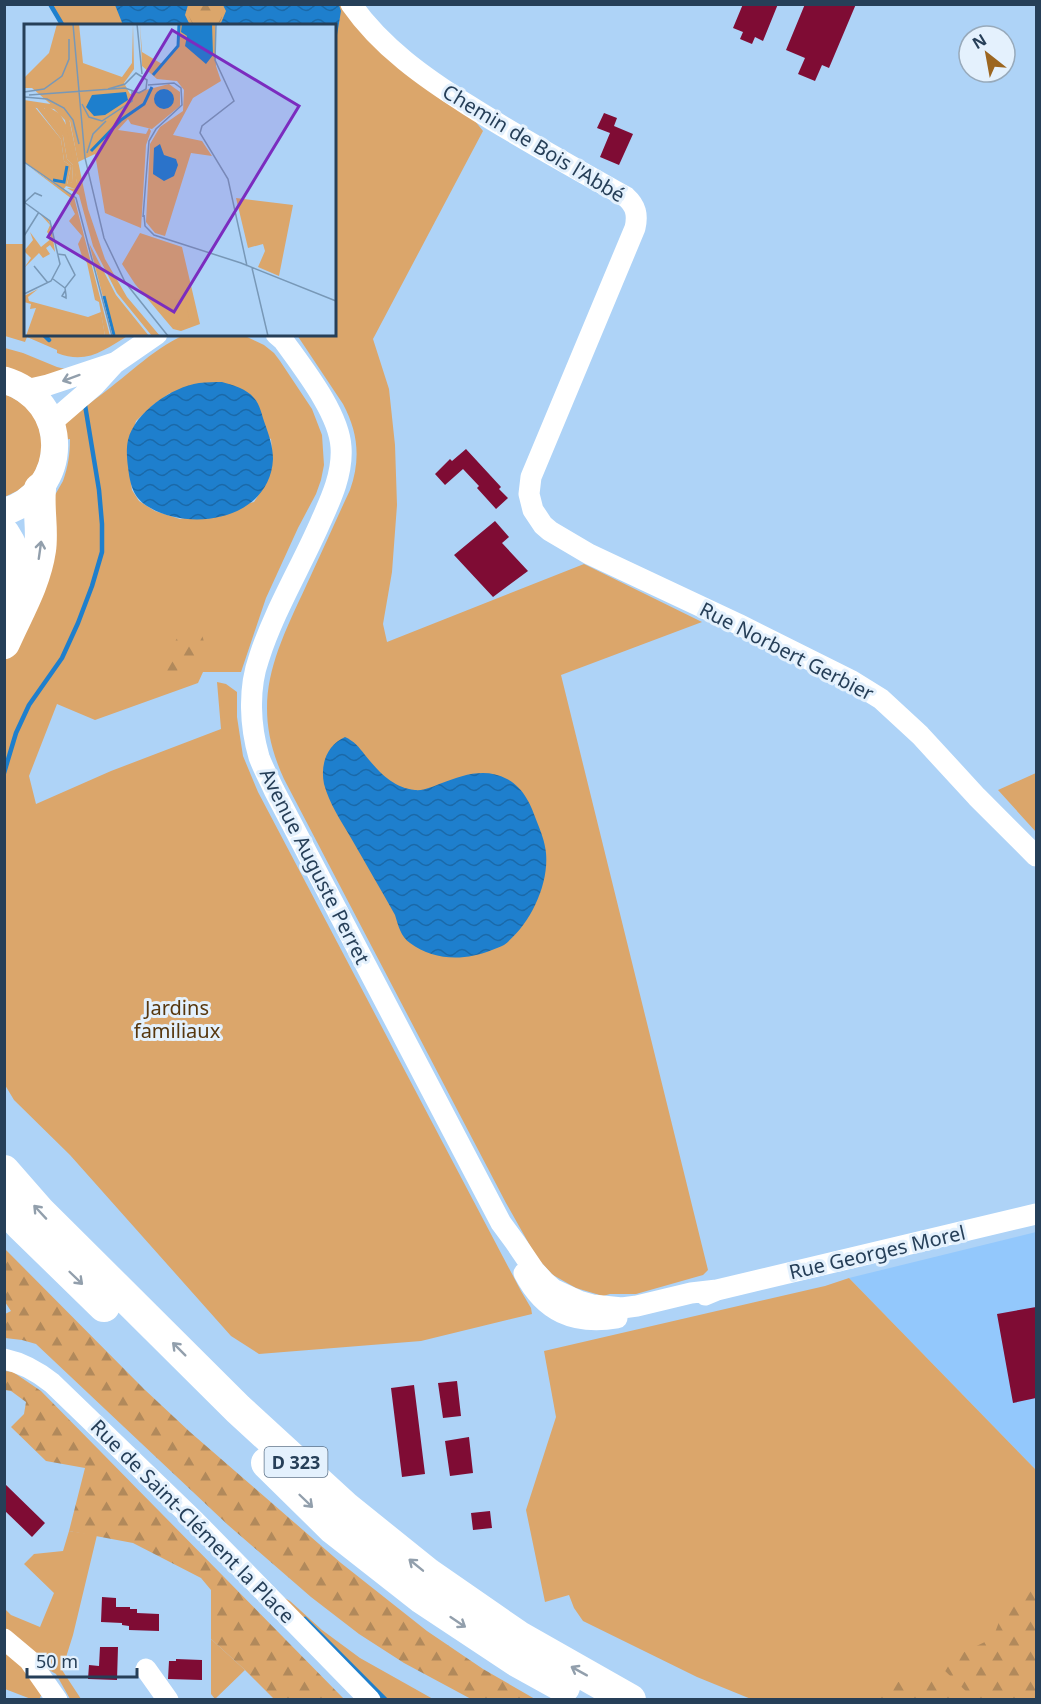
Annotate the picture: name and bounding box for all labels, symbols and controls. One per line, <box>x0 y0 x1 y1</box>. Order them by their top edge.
inset map <box>24 24 336 336</box>
north arrow <box>957 24 1017 84</box>
text: N <box>968 28 991 54</box>
street label: Chemin de Bois l'Abbé <box>438 78 630 208</box>
one-way arrow <box>62 373 80 384</box>
one-way arrow <box>34 540 45 560</box>
street label: Rue Norbert Gerbier <box>695 595 879 707</box>
street label: Avenue Auguste Perret <box>254 763 376 969</box>
park label: Jardins familiaux <box>134 994 221 1044</box>
one-way arrow <box>33 1204 48 1219</box>
street label: Rue Georges Morel <box>786 1219 968 1285</box>
one-way arrow <box>68 1271 83 1285</box>
one-way arrow <box>171 1342 186 1357</box>
street label: Rue de Saint-Clément la Place <box>85 1413 301 1629</box>
road number: D 323 <box>264 1447 328 1477</box>
one-way arrow <box>298 1494 313 1508</box>
one-way arrow <box>409 1558 424 1572</box>
one-way arrow <box>450 1616 467 1629</box>
scale bar <box>27 1641 136 1679</box>
text: 50 m <box>36 1649 78 1673</box>
one-way arrow <box>571 1665 588 1677</box>

